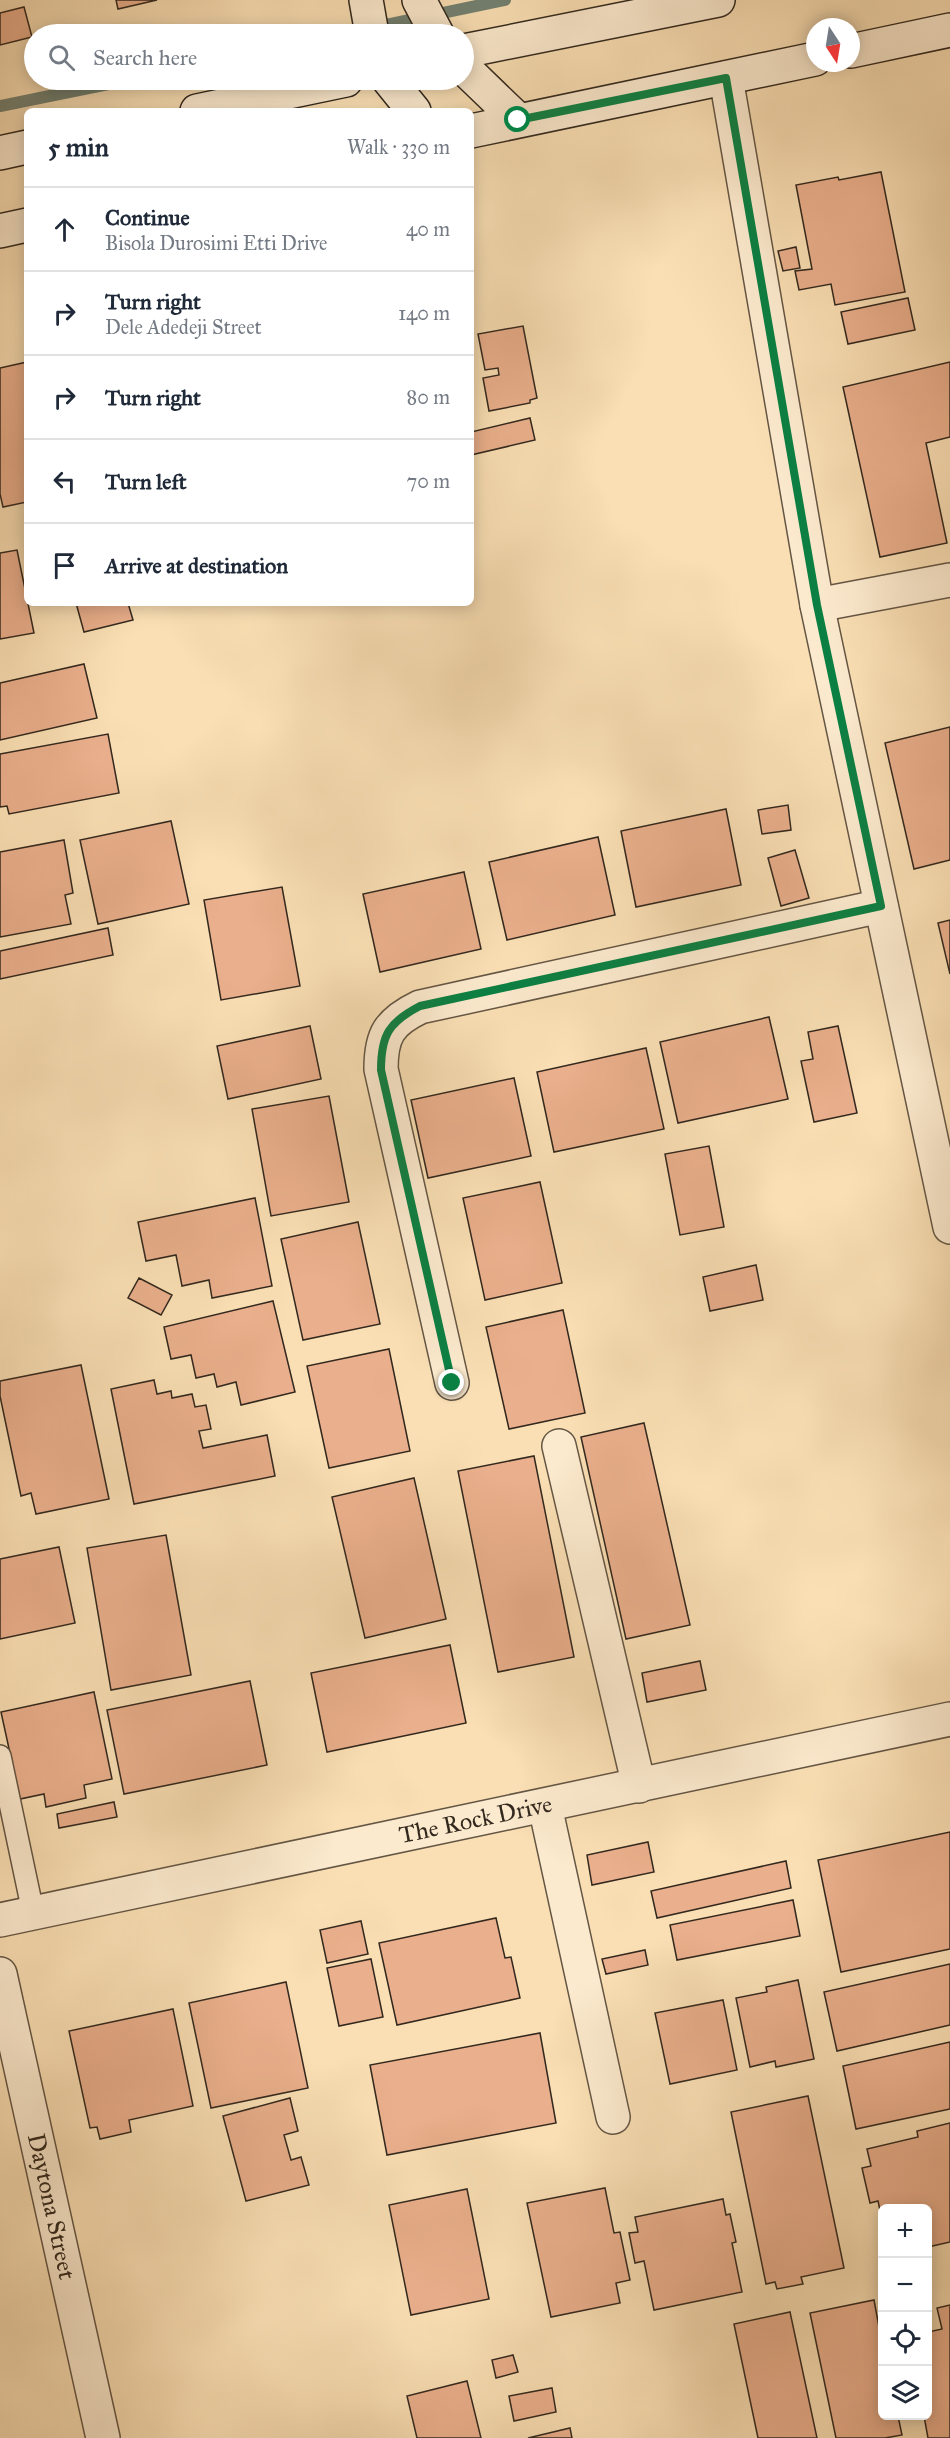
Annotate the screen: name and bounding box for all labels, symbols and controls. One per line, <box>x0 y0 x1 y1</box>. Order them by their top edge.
north arrow <box>806 18 860 72</box>
search box <box>24 24 474 90</box>
icon: search <box>45 41 78 74</box>
text: Search here <box>93 44 197 71</box>
route start <box>504 106 530 132</box>
text: 5 min <box>48 131 109 163</box>
text: Walk · 330 m <box>347 135 450 159</box>
text: Continue <box>105 204 190 231</box>
icon: ahead <box>48 213 81 246</box>
text: 40 m <box>406 217 450 241</box>
text: Bisola Durosimi Etti Drive <box>105 231 327 255</box>
text: Turn right <box>105 288 201 315</box>
icon: right <box>48 297 81 330</box>
text: 140 m <box>398 301 450 325</box>
text: Dele Adedeji Street <box>105 315 262 339</box>
icon: right <box>48 381 81 414</box>
text: Turn right <box>105 384 201 411</box>
text: 80 m <box>407 385 450 409</box>
icon: left <box>48 465 81 498</box>
text: Turn left <box>105 468 187 495</box>
text: 70 m <box>407 469 450 493</box>
icon: arrive <box>48 549 81 582</box>
text: Arrive at destination <box>105 552 288 579</box>
route end <box>438 1369 464 1395</box>
street label: The Rock Drive <box>396 1789 555 1850</box>
street label: Daytona Street <box>21 2130 82 2283</box>
map controls <box>878 2204 932 2420</box>
button: + <box>878 2204 932 2258</box>
button: − <box>878 2258 932 2312</box>
button: locate <box>878 2312 932 2366</box>
button: layers <box>878 2366 932 2420</box>

